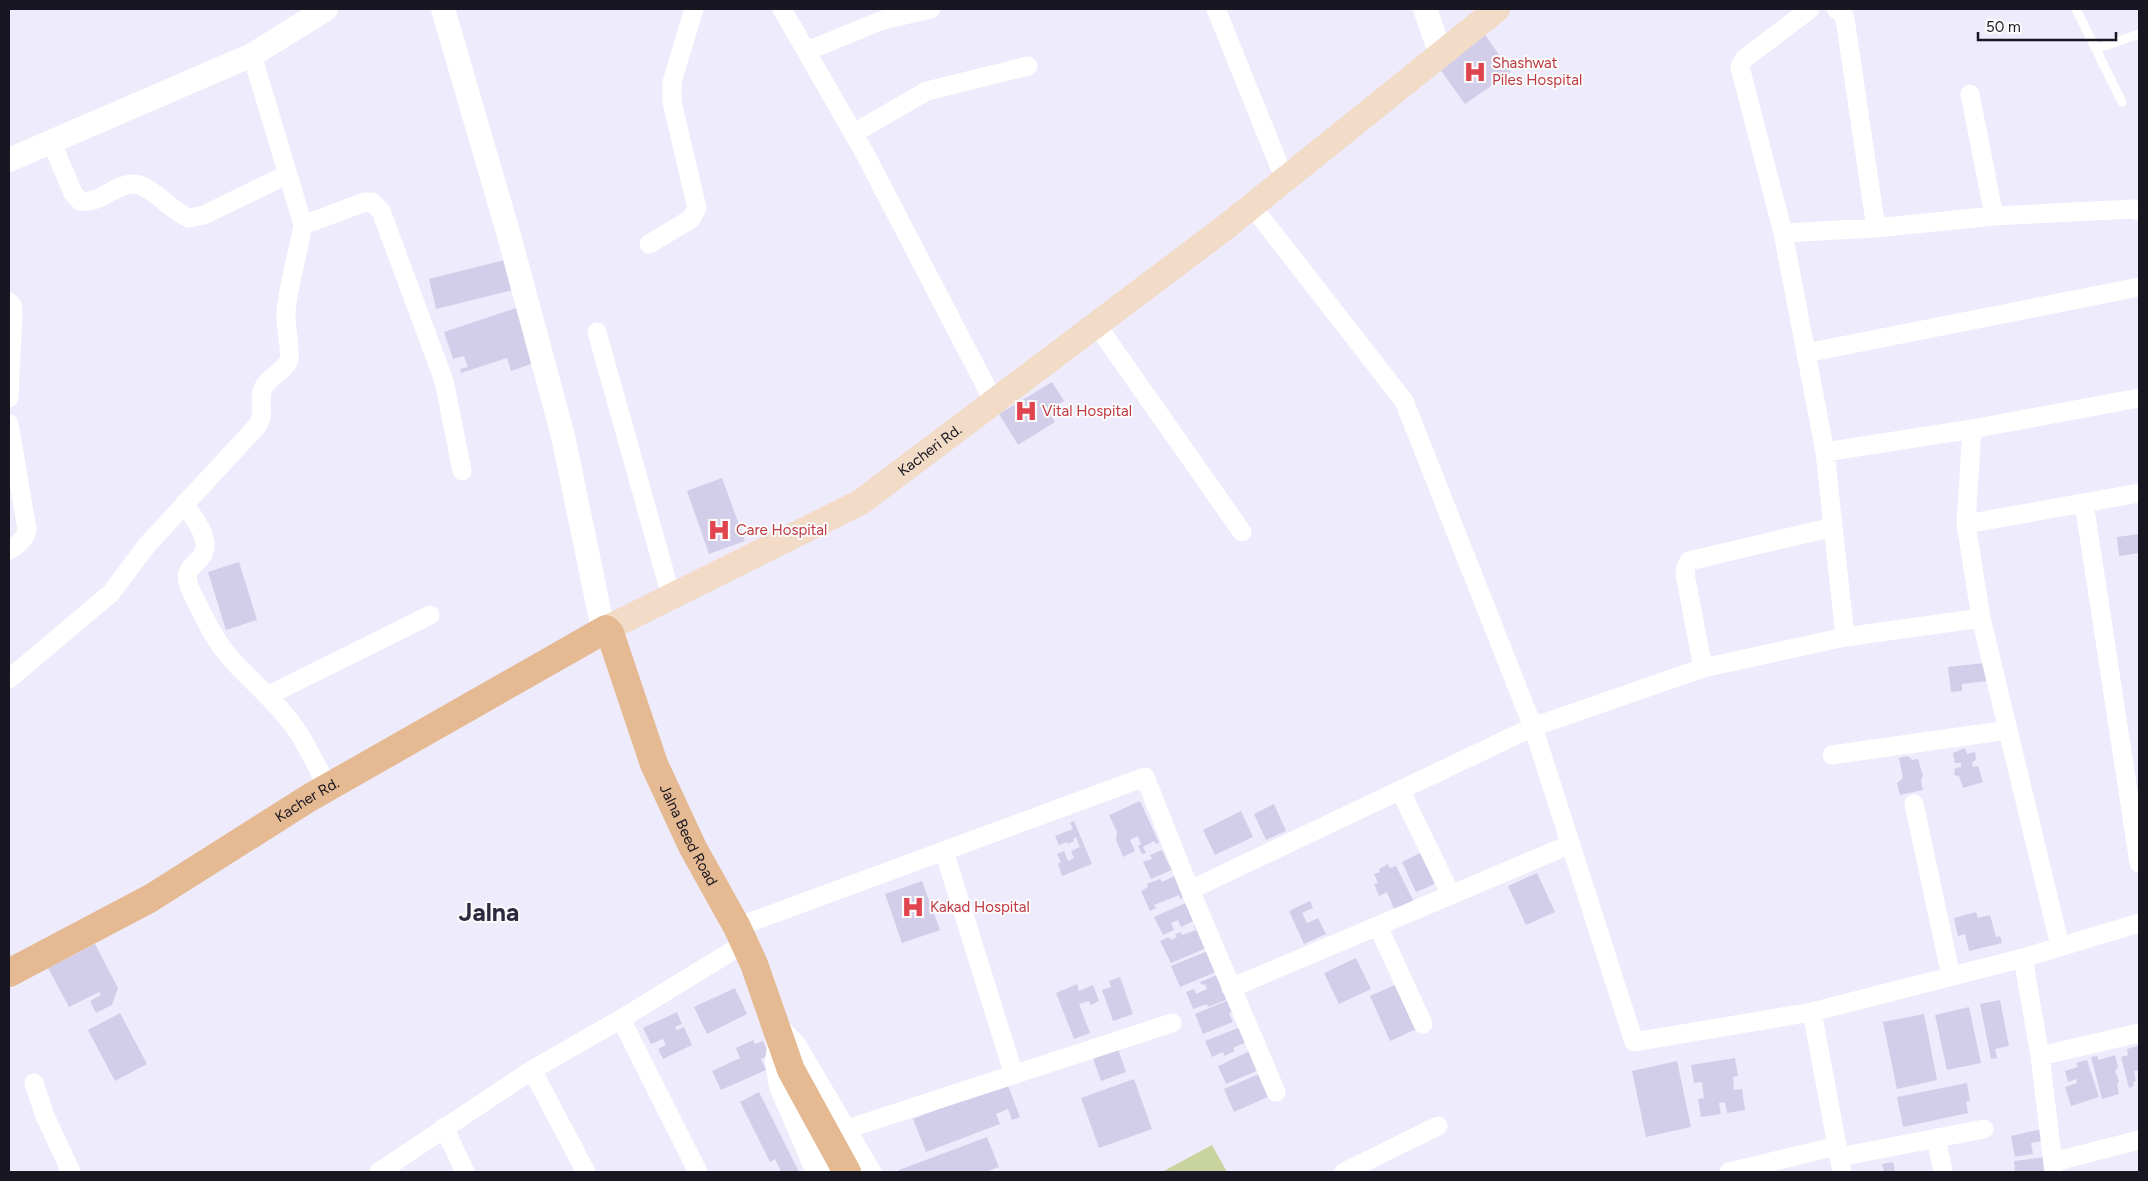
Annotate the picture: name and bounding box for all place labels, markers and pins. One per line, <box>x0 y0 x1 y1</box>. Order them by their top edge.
place label: Shashwat Piles Hospital <box>1492 54 1582 89</box>
hospital icon: Shashwat Piles Hospital <box>1462 59 1488 85</box>
hospital icon: Vital Hospital <box>1013 398 1039 424</box>
place label: Vital Hospital <box>1042 402 1132 420</box>
hospital icon: Care Hospital <box>706 517 732 543</box>
place label: Care Hospital <box>736 521 827 539</box>
hospital icon: Kakad Hospital <box>900 894 926 920</box>
place label: Kakad Hospital <box>930 898 1030 916</box>

